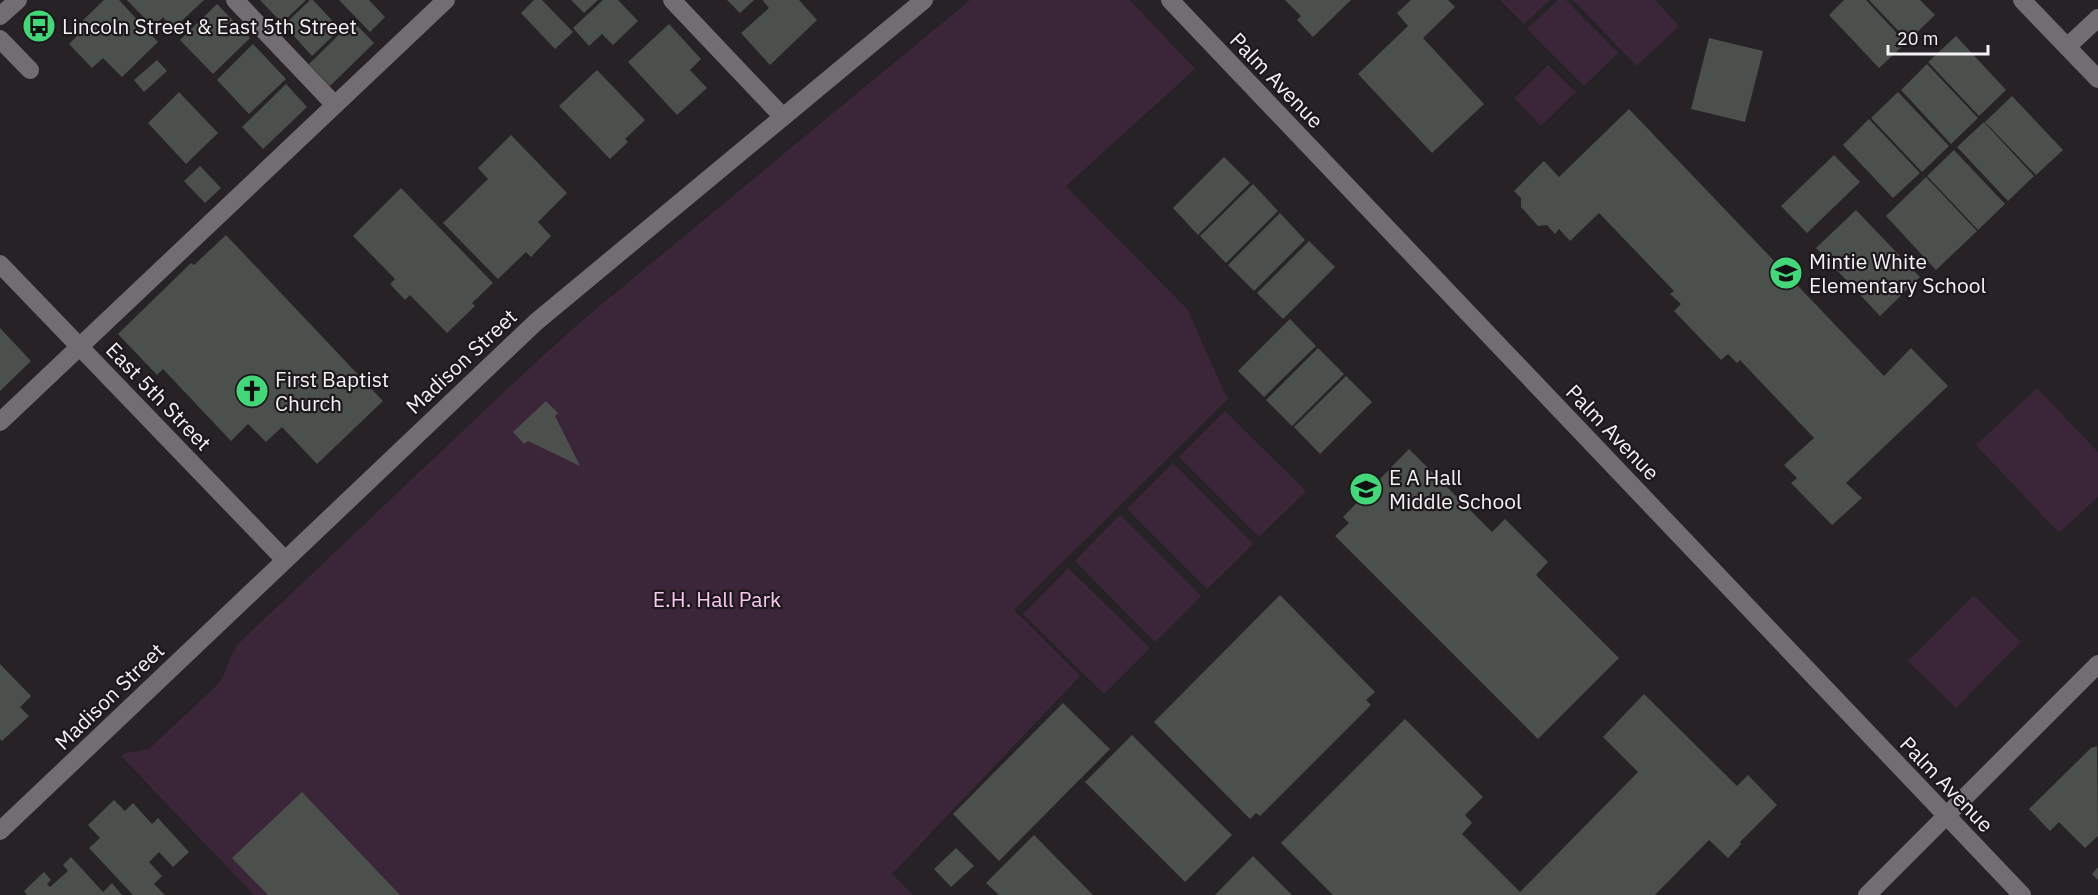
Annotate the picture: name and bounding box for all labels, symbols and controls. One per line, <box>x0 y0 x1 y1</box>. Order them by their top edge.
bus stop icon: Lincoln Street & East 5th Street <box>21 8 57 44</box>
place label: Lincoln Street & East 5th Street <box>62 12 357 40</box>
scale bar <box>1888 18 1988 56</box>
street label: Palm Avenue <box>1224 26 1330 134</box>
text: 20 m <box>1897 27 1939 50</box>
place label: Mintie White Elementary School <box>1809 247 1986 299</box>
school or university icon: Mintie White Elementary School <box>1768 255 1804 291</box>
street label: Madison Street <box>399 302 523 420</box>
street label: East 5th Street <box>100 336 218 456</box>
place label: First Baptist Church <box>275 365 389 417</box>
church icon: First Baptist Church <box>234 373 270 409</box>
street label: Palm Avenue <box>1560 378 1666 486</box>
place label: E A Hall Middle School <box>1389 463 1522 515</box>
school or university icon: E A Hall Middle School <box>1348 471 1384 507</box>
park label: E.H. Hall Park <box>653 585 781 613</box>
street label: Madison Street <box>48 637 170 755</box>
street label: Palm Avenue <box>1894 730 2000 838</box>

